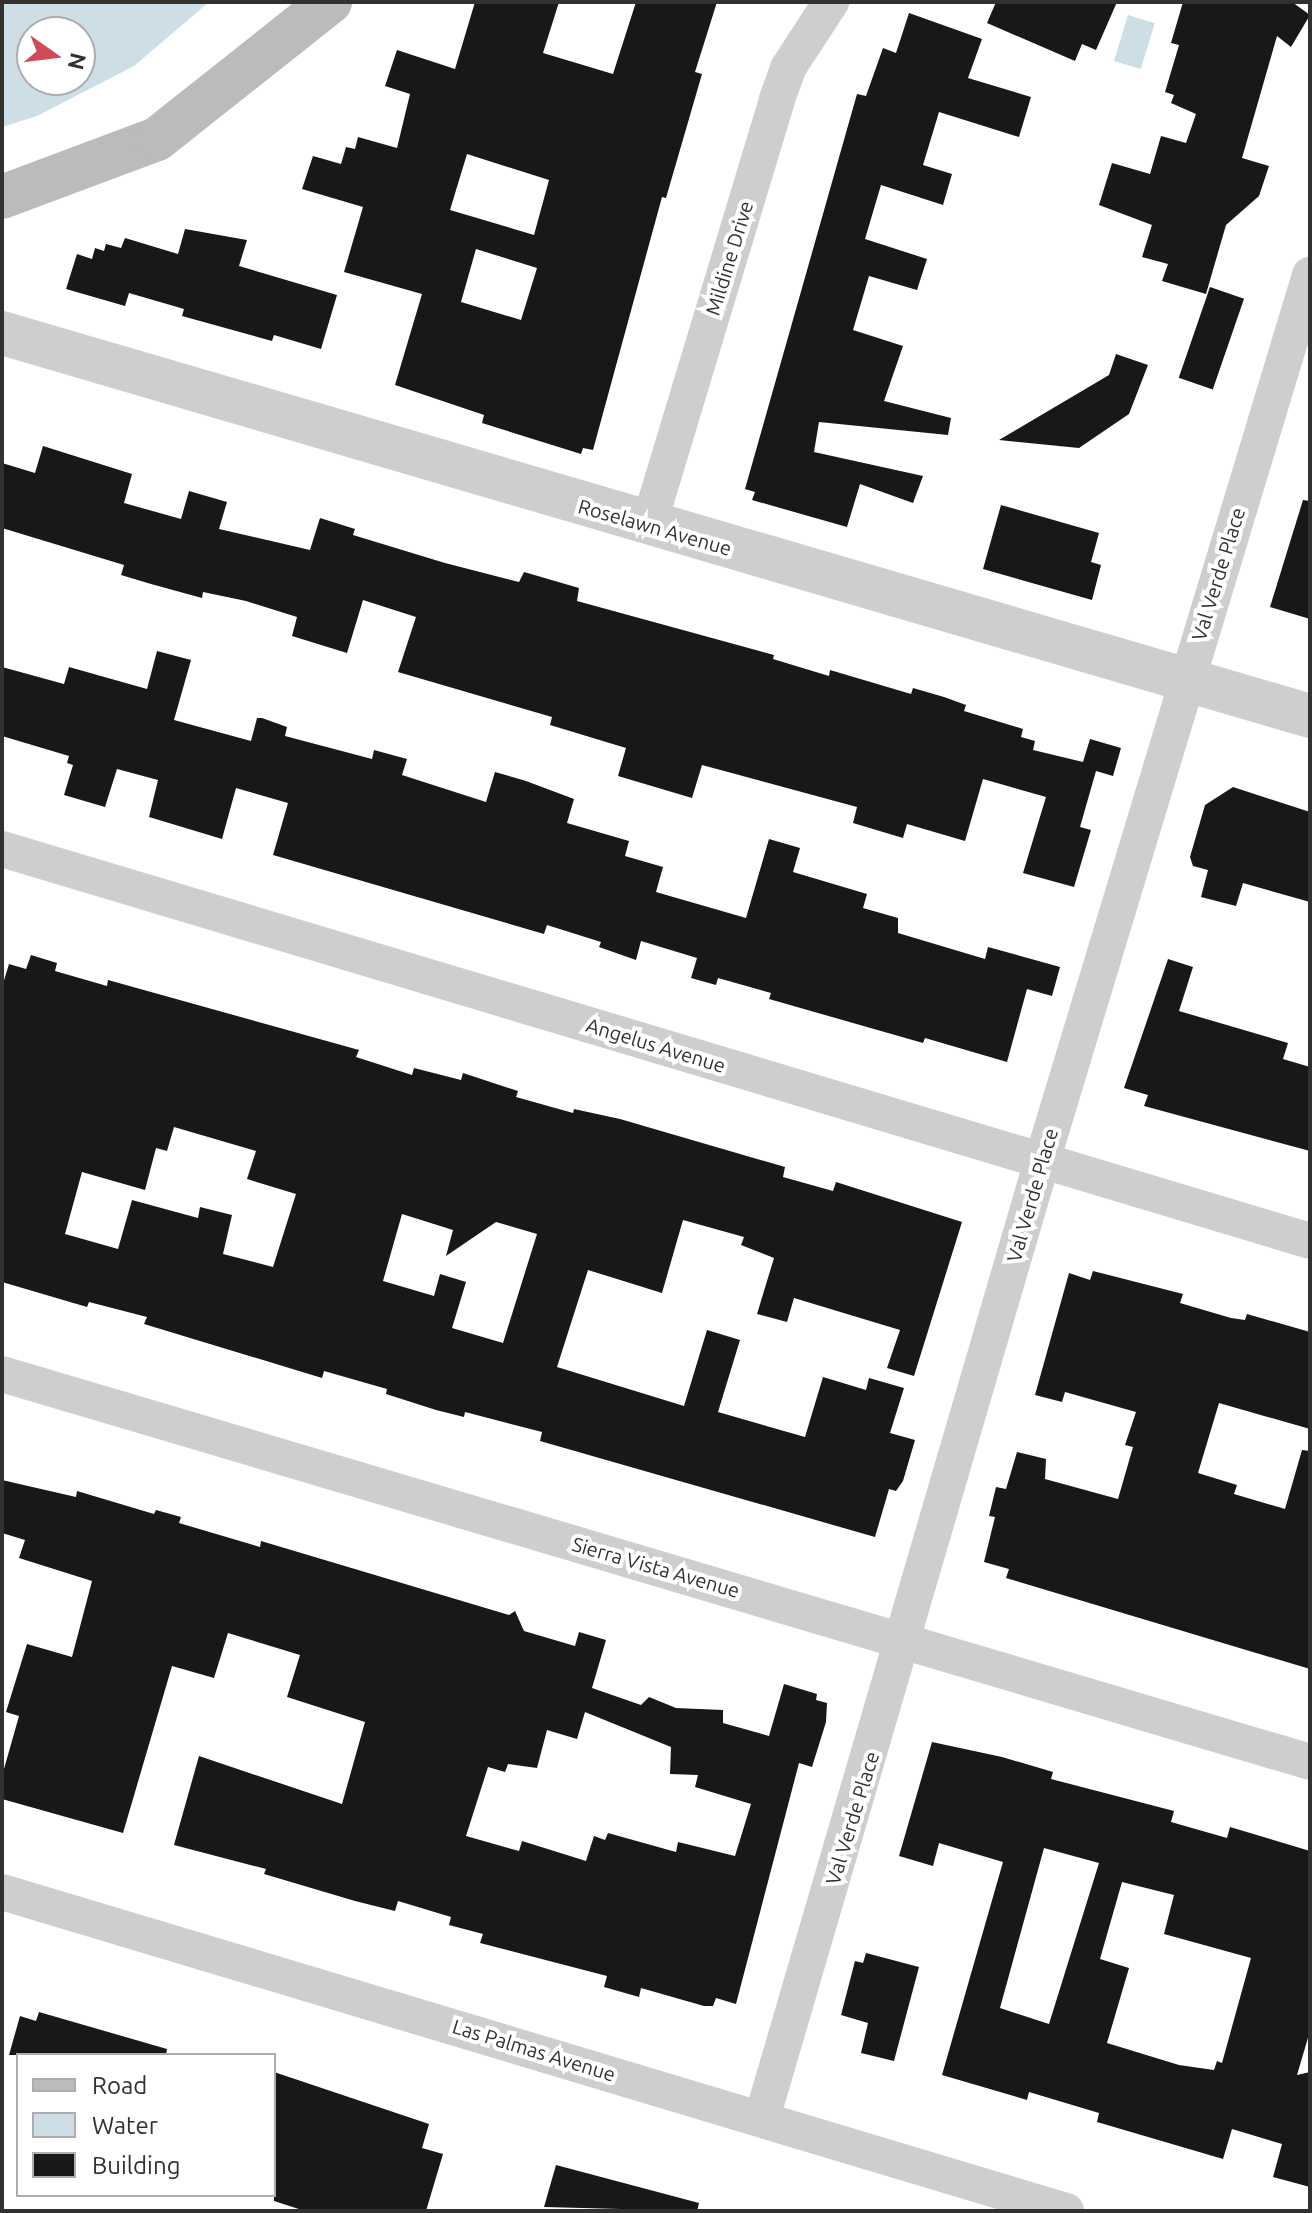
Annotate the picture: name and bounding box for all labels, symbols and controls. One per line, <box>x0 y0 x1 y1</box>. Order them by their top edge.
north arrow <box>16 16 96 96</box>
text: N <box>64 50 92 72</box>
street label: Mildine Drive <box>700 198 758 318</box>
street label: Roselawn Avenue <box>576 494 734 560</box>
street label: Val Verde Place <box>1186 504 1250 644</box>
street label: Angelus Avenue <box>584 1012 728 1078</box>
street label: Val Verde Place <box>1001 1125 1063 1265</box>
street label: Sierra Vista Avenue <box>569 1532 743 1602</box>
street label: Val Verde Place <box>820 1748 884 1888</box>
street label: Las Palmas Avenue <box>450 2014 618 2086</box>
legend <box>16 2053 276 2197</box>
text: Road <box>92 2072 147 2099</box>
text: Water <box>92 2112 158 2139</box>
text: Building <box>92 2152 180 2179</box>

